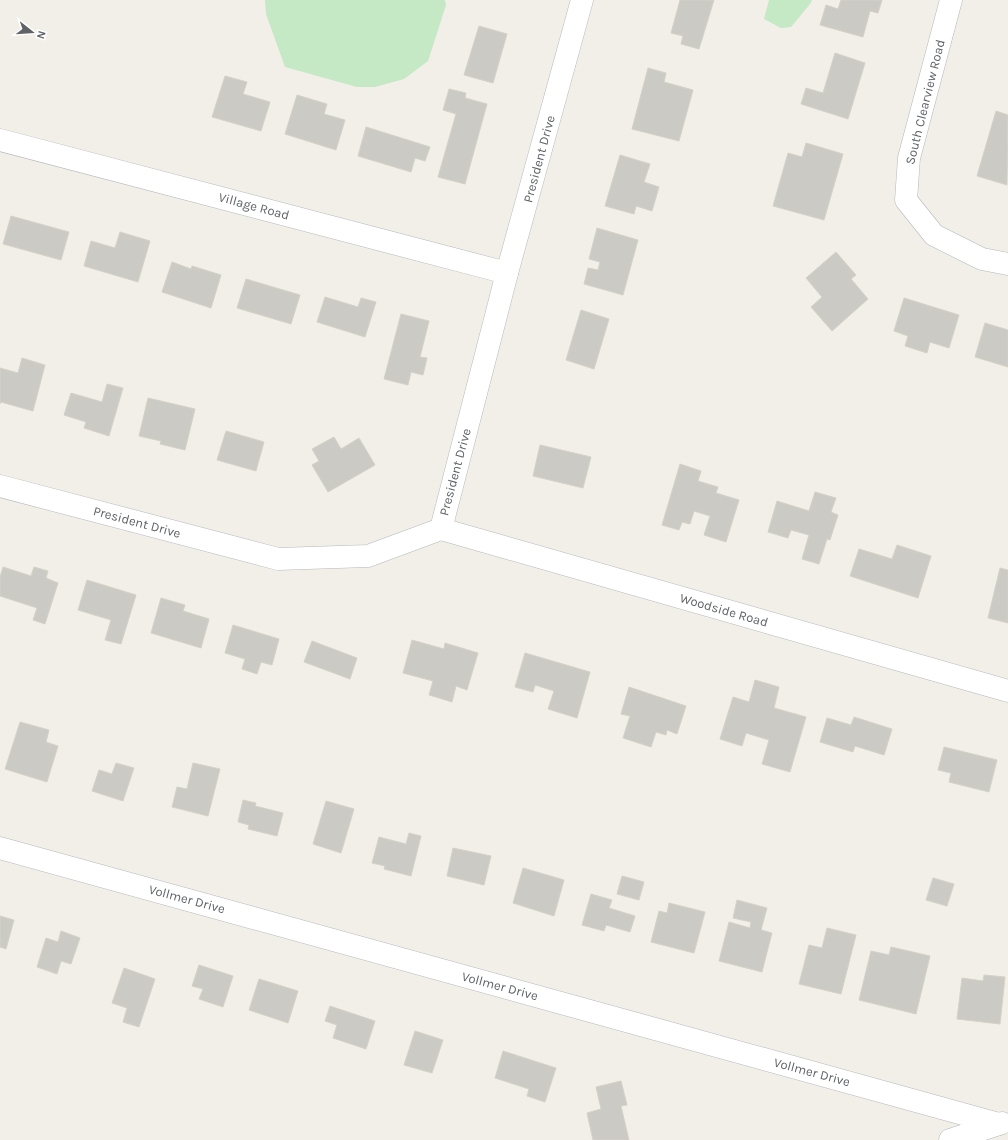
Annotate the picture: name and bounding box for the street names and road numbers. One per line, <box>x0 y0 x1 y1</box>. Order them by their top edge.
street label: South Clearview Road <box>902 38 948 166</box>
street label: President Drive <box>520 113 558 204</box>
street label: Village Road <box>217 189 291 223</box>
street label: President Drive <box>436 426 474 517</box>
street label: President Drive <box>92 503 183 541</box>
street label: Woodside Road <box>678 590 770 630</box>
street label: Vollmer Drive <box>147 882 227 916</box>
street label: Vollmer Drive <box>460 969 540 1003</box>
street label: Vollmer Drive <box>772 1055 852 1089</box>

